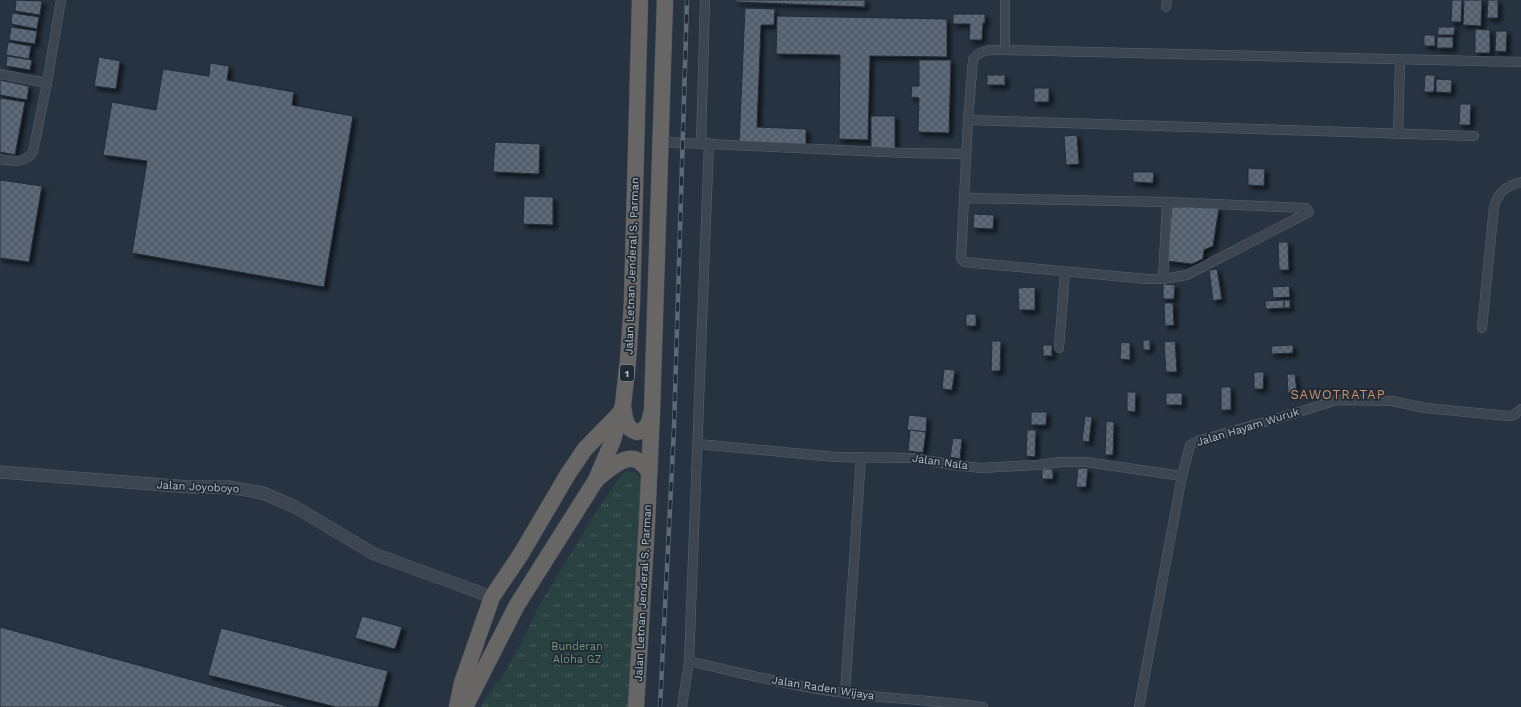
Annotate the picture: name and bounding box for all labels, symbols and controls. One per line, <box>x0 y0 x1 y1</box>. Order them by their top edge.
street label: Jalan Letnan Jenderal S. Parman <box>622 177 642 355</box>
road number: 1 <box>620 365 634 381</box>
district label: SAWOTRATAP <box>1290 387 1386 402</box>
street label: Jalan Hayam Wuruk <box>1195 405 1301 449</box>
street label: Jalan Nala <box>911 452 969 472</box>
street label: Jalan Joyoboyo <box>156 478 240 496</box>
street label: Jalan Letnan Jenderal S. Parman <box>632 504 654 682</box>
park label: Bunderan Aloha GZ <box>551 640 603 666</box>
street label: Jalan Raden Wijaya <box>771 673 875 703</box>

